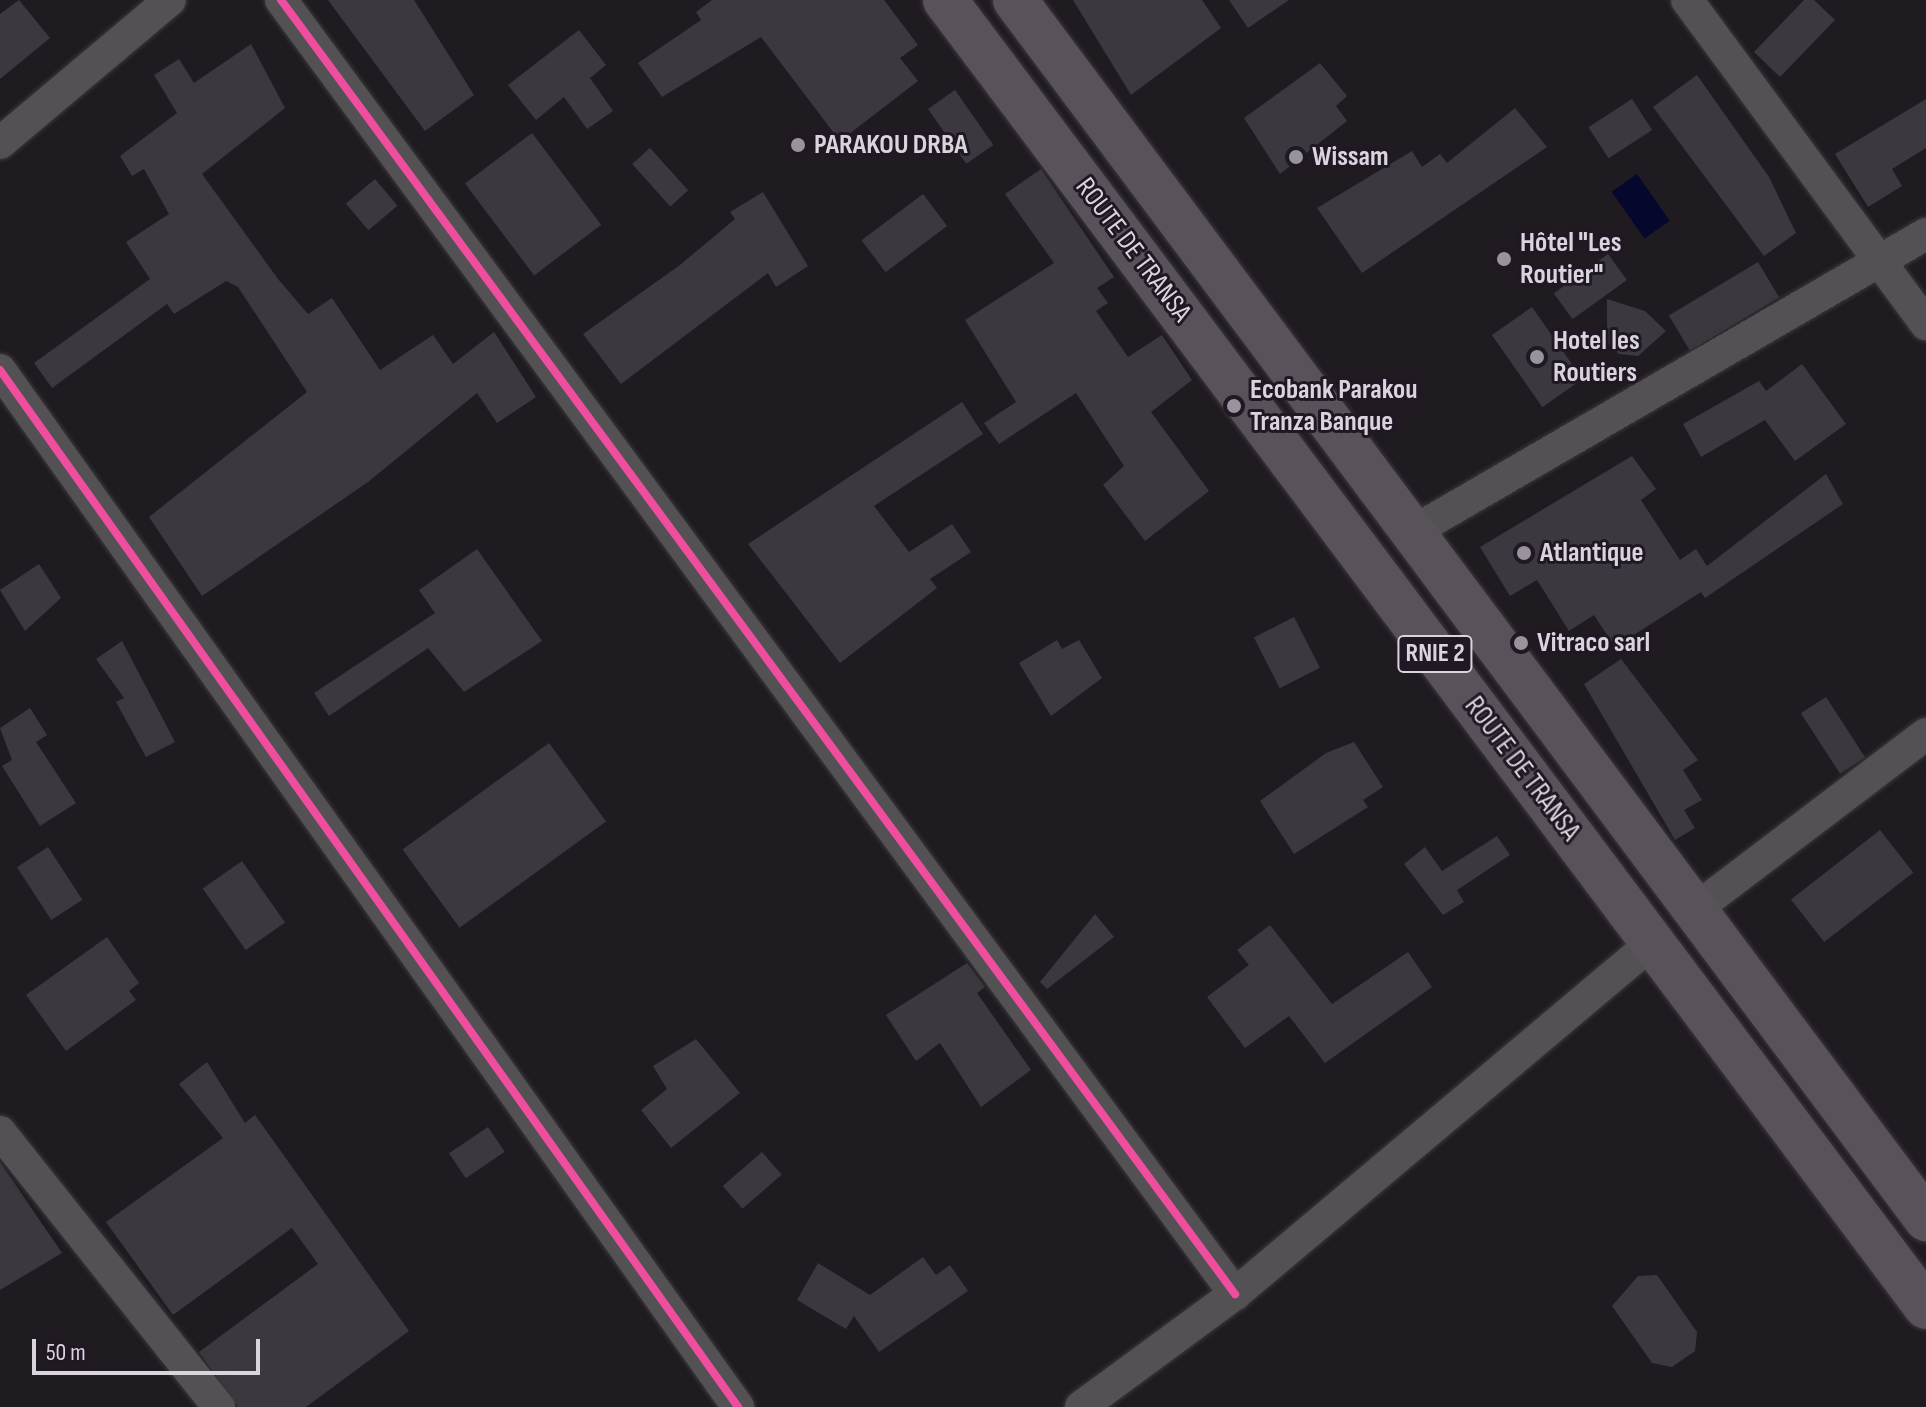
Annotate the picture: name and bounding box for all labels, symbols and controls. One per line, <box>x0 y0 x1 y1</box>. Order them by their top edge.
place label: PARAKOU DRBA <box>814 128 968 162</box>
marker: PARAKOU DRBA <box>789 136 807 154</box>
place label: Wissam <box>1312 140 1389 174</box>
marker: Wissam <box>1287 148 1305 166</box>
street label: ROUTE DE TRANSA <box>1068 171 1198 329</box>
place label: Hôtel "Les Routier" <box>1520 226 1621 292</box>
marker: Hôtel "Les Routier" <box>1495 250 1513 268</box>
place label: Hotel les Routiers <box>1553 324 1640 390</box>
marker: Hotel les Routiers <box>1528 348 1546 366</box>
place label: Ecobank Parakou Tranza Banque <box>1250 373 1417 439</box>
marker: Ecobank Parakou Tranza Banque <box>1225 397 1243 415</box>
place label: Atlantique <box>1540 536 1643 570</box>
marker: Atlantique <box>1515 544 1533 562</box>
place label: Vitraco sarl <box>1537 626 1650 660</box>
road number: RNIE 2 <box>1397 632 1473 676</box>
marker: Vitraco sarl <box>1512 634 1530 652</box>
street label: ROUTE DE TRANSA <box>1457 690 1587 848</box>
scale bar <box>36 1323 264 1373</box>
text: 50 m <box>46 1338 86 1367</box>

